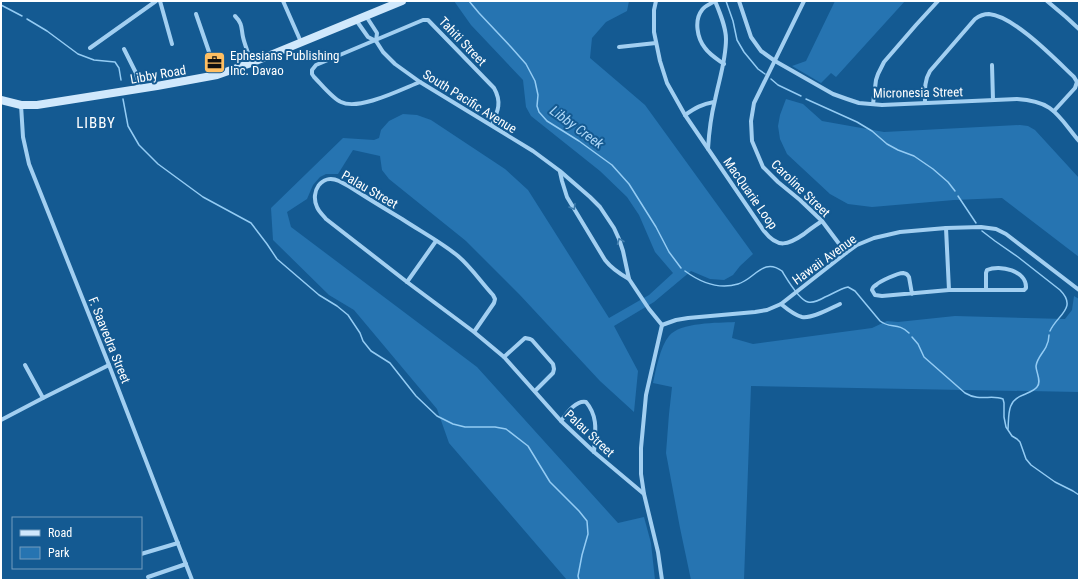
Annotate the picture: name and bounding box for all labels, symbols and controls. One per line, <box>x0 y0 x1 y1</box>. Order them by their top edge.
street label: Tahiti Street <box>436 14 490 69</box>
place label: Ephesians Publishing Inc. Davao <box>230 48 339 78</box>
office icon: Ephesians Publishing Inc. Davao <box>202 49 228 75</box>
street label: Libby Road <box>129 62 187 87</box>
street label: South Pacific Avenue <box>420 67 519 136</box>
street label: Micronesia Street <box>873 84 963 101</box>
water label: Libby Creek <box>547 102 608 152</box>
district label: LIBBY <box>76 114 116 132</box>
street label: MacQuarie Loop <box>720 155 781 232</box>
street label: Caroline Street <box>768 157 833 220</box>
street label: Palau Street <box>339 167 401 212</box>
one-way arrow <box>569 203 576 211</box>
street label: Hawaii Avenue <box>789 231 859 288</box>
one-way arrow <box>616 238 624 245</box>
street label: F. Saavedra Street <box>85 295 134 386</box>
street label: Palau Street <box>562 407 618 460</box>
legend <box>12 517 142 569</box>
text: Road <box>48 526 72 540</box>
text: Park <box>48 546 70 560</box>

